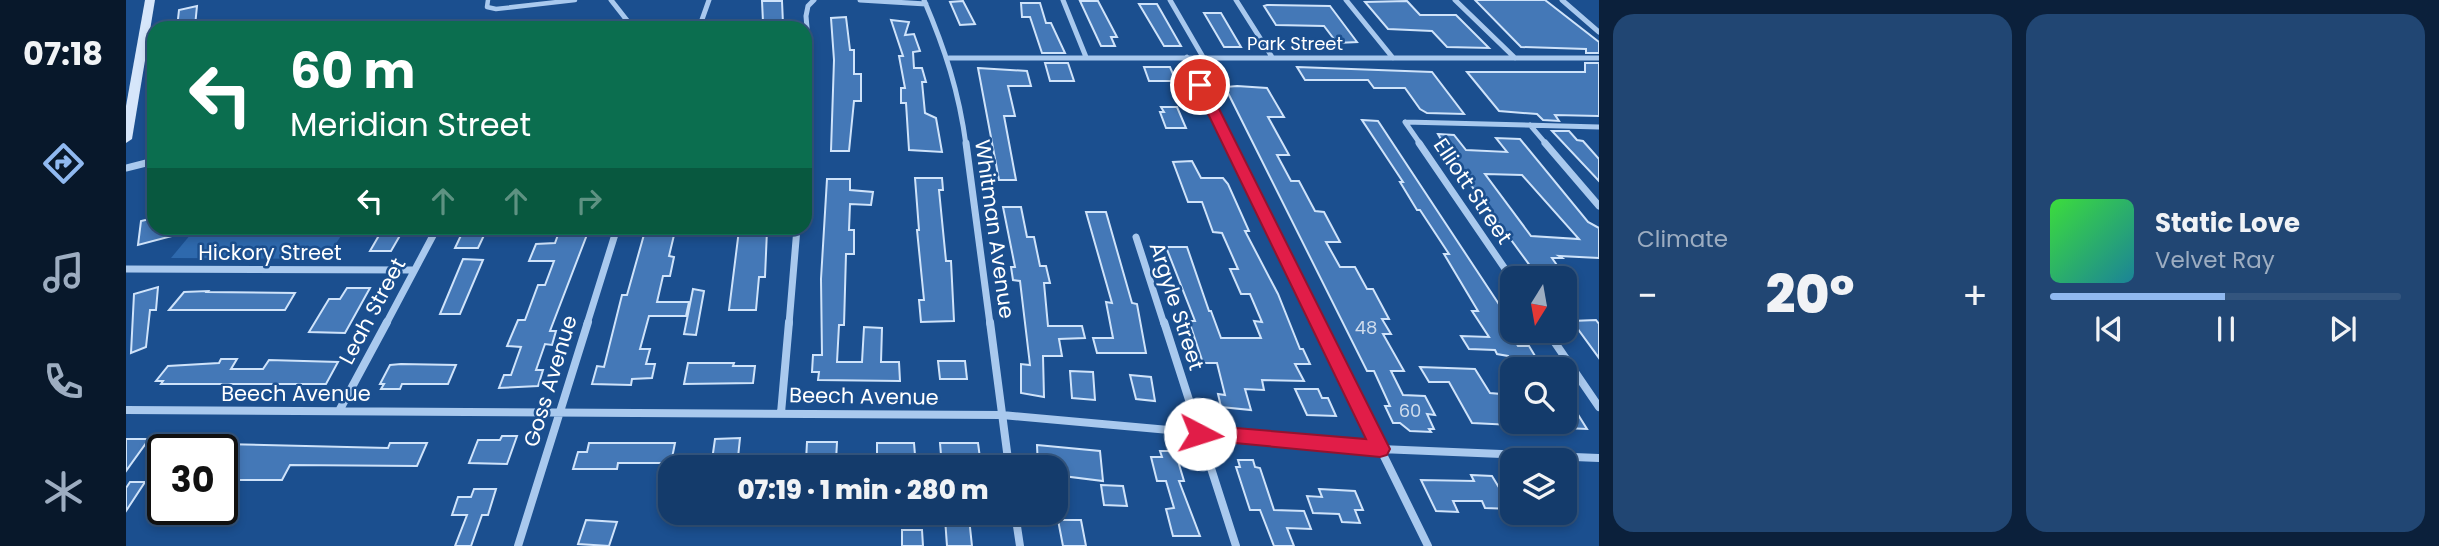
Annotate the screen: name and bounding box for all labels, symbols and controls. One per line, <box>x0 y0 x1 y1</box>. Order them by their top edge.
text: 07:18 <box>23 31 103 76</box>
street label: Park Street <box>1247 31 1343 56</box>
text: 60 m <box>290 37 415 105</box>
icon: left <box>175 49 266 140</box>
pin <box>1170 55 1230 115</box>
icon: arrive <box>1181 66 1219 104</box>
text: Meridian Street <box>290 102 531 147</box>
street label: Elliott Street <box>1427 132 1519 250</box>
street label: Whitman Avenue <box>968 138 1022 320</box>
icon: directions <box>39 139 88 188</box>
icon: left <box>351 182 389 220</box>
icon: ahead <box>424 182 462 220</box>
icon: ahead <box>497 182 535 220</box>
icon: right <box>570 182 608 220</box>
text: Static Love <box>2155 205 2300 241</box>
text: Climate <box>1637 223 1728 255</box>
street label: Hickory Street <box>198 238 342 267</box>
street label: Argyle Street <box>1143 238 1211 374</box>
text: Velvet Ray <box>2155 244 2275 276</box>
icon: music <box>39 248 88 297</box>
street label: Leah Street <box>332 253 412 369</box>
text: 20° <box>1766 258 1854 331</box>
north arrow <box>1500 266 1577 343</box>
map controls <box>1500 266 1577 525</box>
text: − <box>1637 269 1658 322</box>
text: + <box>1962 269 1988 322</box>
icon: previous <box>2090 310 2128 348</box>
icon: pause <box>2207 310 2245 348</box>
icon: next <box>2324 310 2362 348</box>
street label: Goss Avenue <box>516 312 584 450</box>
house number: 48 <box>1355 315 1377 340</box>
icon: phone <box>39 357 88 406</box>
button: search <box>1500 357 1577 434</box>
street label: Beech Avenue <box>221 379 371 408</box>
street label: Beech Avenue <box>789 380 939 412</box>
position arrow <box>1163 397 1237 471</box>
house number: 60 <box>1399 398 1421 423</box>
speed limit sign: 30 <box>147 434 238 525</box>
button: layers <box>1500 448 1577 525</box>
icon: climate <box>39 467 88 516</box>
text: 07:19 · 1 min · 280 m <box>737 472 989 508</box>

